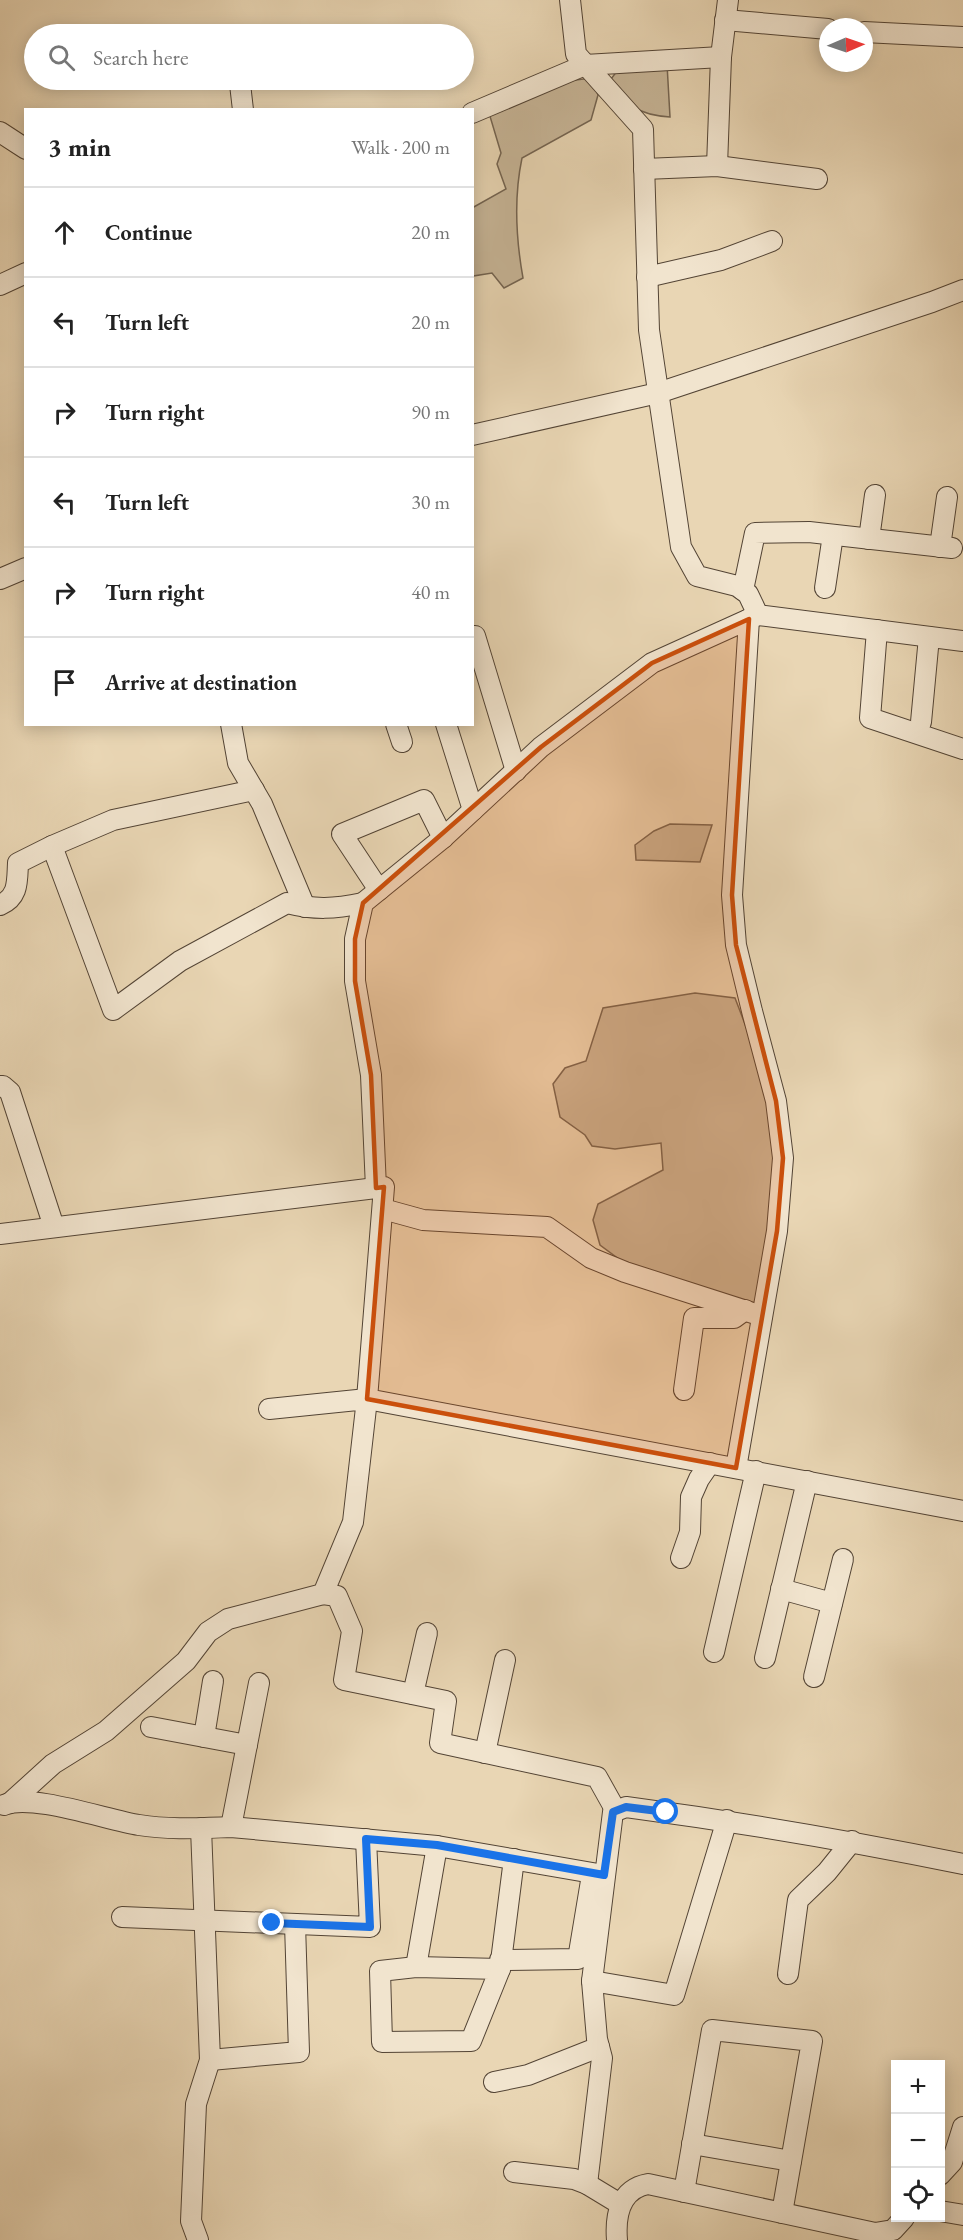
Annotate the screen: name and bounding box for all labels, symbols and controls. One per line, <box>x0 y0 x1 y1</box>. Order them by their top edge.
north arrow <box>819 18 873 72</box>
search box <box>24 24 474 90</box>
icon: search <box>45 41 78 74</box>
text: Search here <box>93 43 188 72</box>
text: 3 min <box>48 130 111 164</box>
text: Walk · 200 m <box>351 134 450 160</box>
icon: ahead <box>48 216 81 249</box>
text: Continue <box>105 218 192 247</box>
text: 20 m <box>411 219 450 245</box>
icon: left <box>48 306 81 339</box>
text: Turn left <box>105 308 189 337</box>
text: 20 m <box>411 309 450 335</box>
icon: right <box>48 396 81 429</box>
text: Turn right <box>105 398 204 427</box>
text: 90 m <box>411 399 450 425</box>
icon: left <box>48 486 81 519</box>
text: Turn left <box>105 488 189 517</box>
text: 30 m <box>411 489 450 515</box>
icon: right <box>48 576 81 609</box>
text: Turn right <box>105 578 204 607</box>
text: 40 m <box>411 579 450 605</box>
icon: arrive <box>48 666 81 699</box>
text: Arrive at destination <box>105 668 297 697</box>
route start <box>652 1798 678 1824</box>
route end <box>258 1909 284 1935</box>
map controls <box>891 2060 945 2222</box>
button: + <box>891 2060 945 2114</box>
button: − <box>891 2114 945 2168</box>
button: locate <box>891 2168 945 2222</box>

